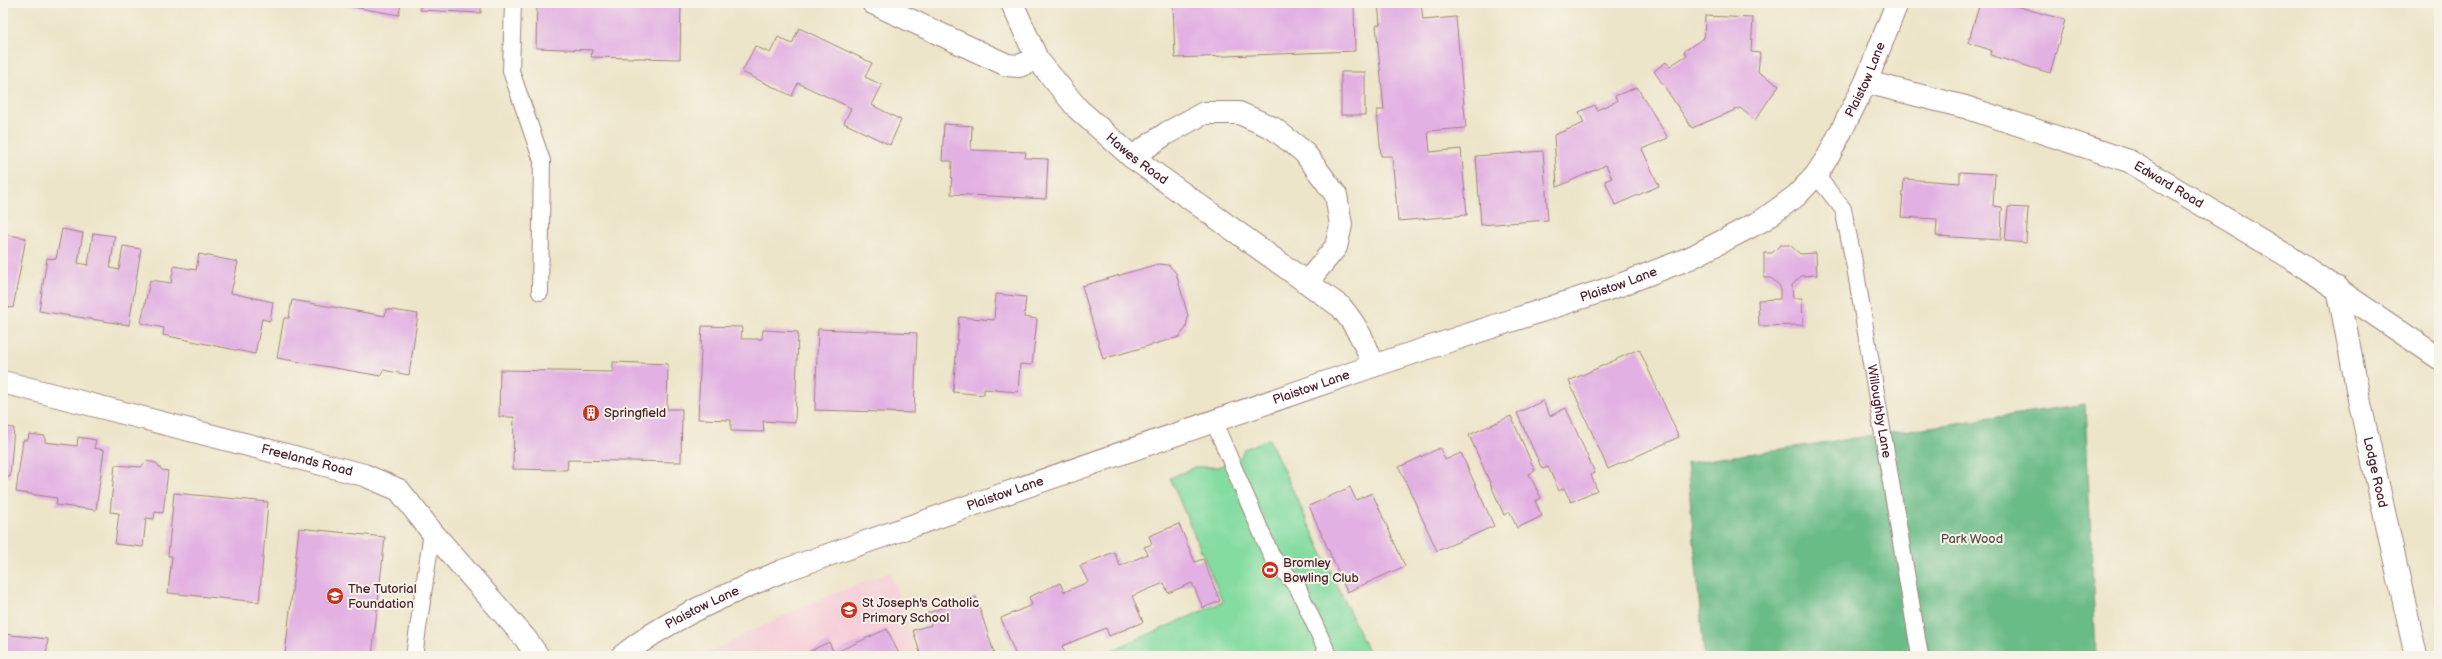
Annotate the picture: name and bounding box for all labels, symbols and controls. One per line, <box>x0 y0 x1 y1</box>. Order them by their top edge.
street label: Plaistow Lane <box>1842 40 1889 120</box>
street label: Hawes Road <box>1103 130 1171 188</box>
street label: Edward Road <box>2131 158 2206 212</box>
street label: Plaistow Lane <box>1578 263 1660 306</box>
street label: Willoughby Lane <box>1863 363 1895 460</box>
street label: Plaistow Lane <box>1271 367 1352 408</box>
building icon: Springfield <box>581 403 601 423</box>
place label: Springfield <box>604 405 666 421</box>
street label: Lodge Road <box>2360 435 2391 509</box>
street label: Freelands Road <box>260 441 355 480</box>
street label: Plaistow Lane <box>965 473 1046 514</box>
park label: Park Wood <box>1941 531 2003 547</box>
place label: Bromley Bowling Club <box>1283 555 1359 586</box>
sports icon: Bromley Bowling Club <box>1260 560 1280 580</box>
place label: The Tutorial Foundation <box>348 581 417 612</box>
street label: Plaistow Lane <box>662 582 742 633</box>
school or university icon: The Tutorial Foundation <box>325 586 345 606</box>
place label: St Joseph's Catholic Primary School <box>862 595 979 626</box>
school or university icon: St Joseph's Catholic Primary School <box>839 600 859 620</box>

